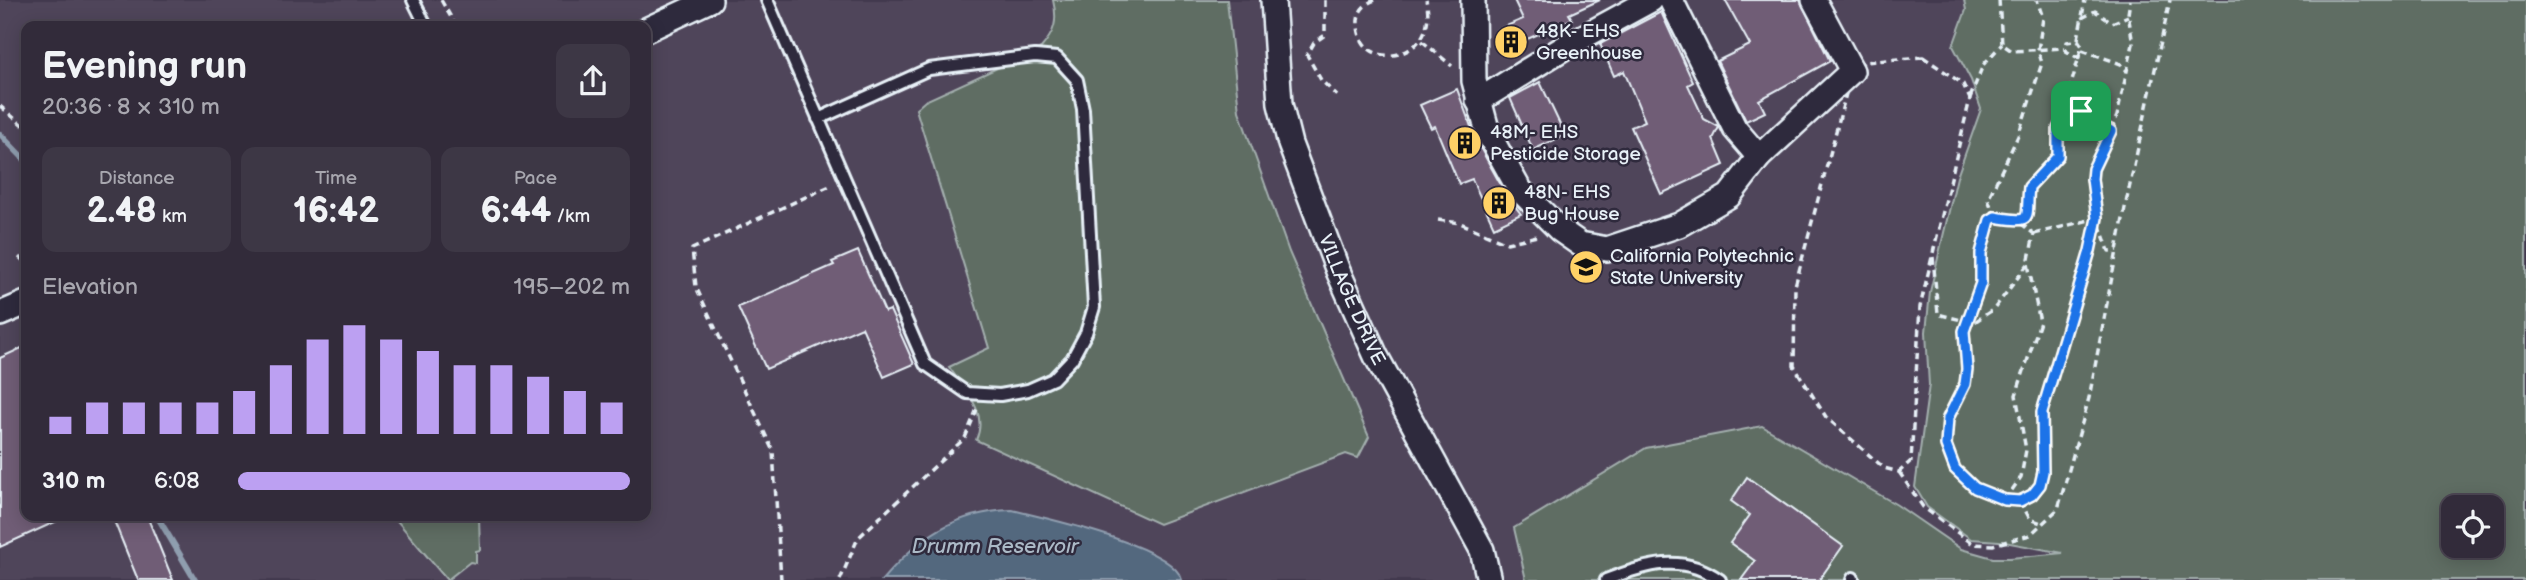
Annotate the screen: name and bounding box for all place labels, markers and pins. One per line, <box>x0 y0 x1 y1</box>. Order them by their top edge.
place label: 48K- EHS Greenhouse <box>1536 20 1642 65</box>
building icon: 48K- EHS Greenhouse <box>1492 23 1530 61</box>
pin <box>2051 81 2111 141</box>
place label: 48M- EHS Pesticide Storage <box>1490 121 1641 166</box>
building icon: 48M- EHS Pesticide Storage <box>1446 124 1484 162</box>
place label: 48N- EHS Bug House <box>1524 181 1619 226</box>
building icon: 48N- EHS Bug House <box>1480 184 1518 222</box>
place label: California Polytechnic State University <box>1610 245 1794 290</box>
school or university icon: California Polytechnic State University <box>1567 248 1605 286</box>

